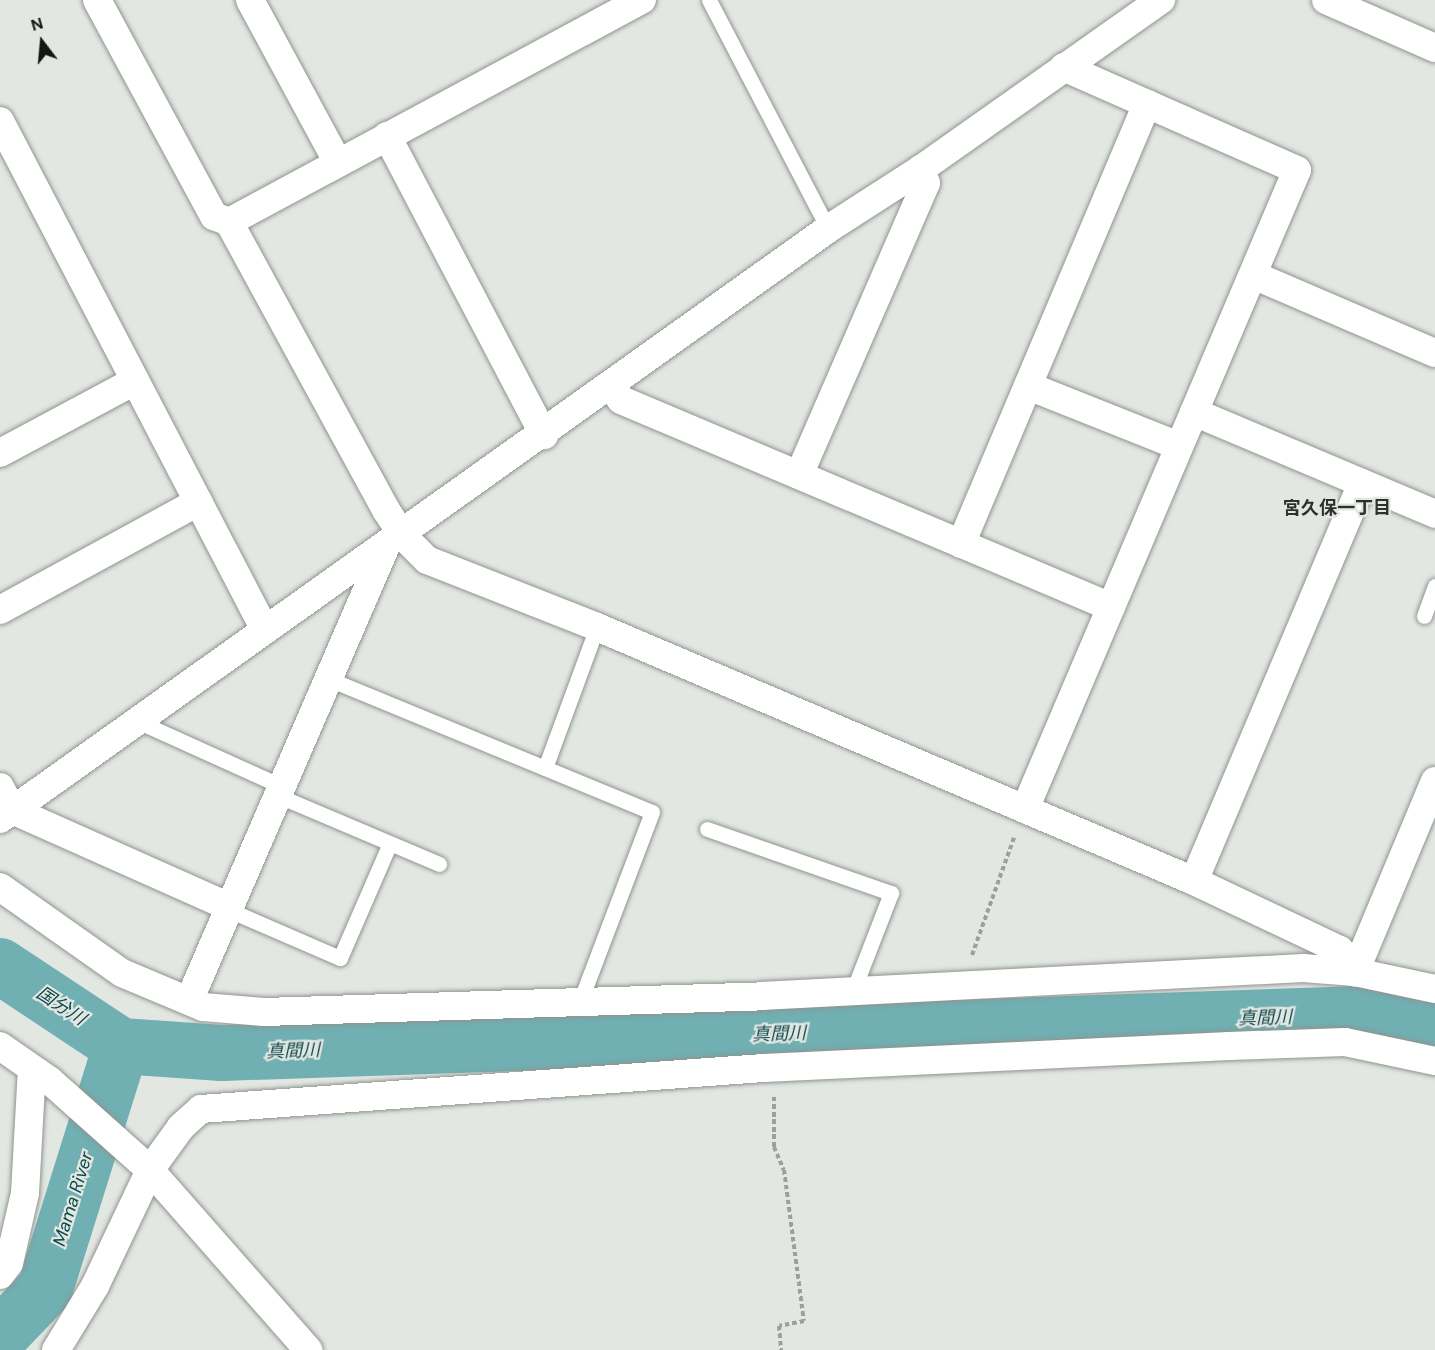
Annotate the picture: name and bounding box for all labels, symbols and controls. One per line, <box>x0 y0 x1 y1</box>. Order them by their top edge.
north arrow <box>12 12 72 72</box>
text: N <box>28 13 45 36</box>
district label: 宮久保一丁目 <box>1283 497 1391 519</box>
water label: 国分川 <box>32 982 90 1030</box>
water label: 真間川 <box>1238 1006 1292 1030</box>
water label: 真間川 <box>752 1022 806 1046</box>
water label: 真間川 <box>266 1039 320 1063</box>
water label: Mama River <box>48 1149 98 1249</box>

